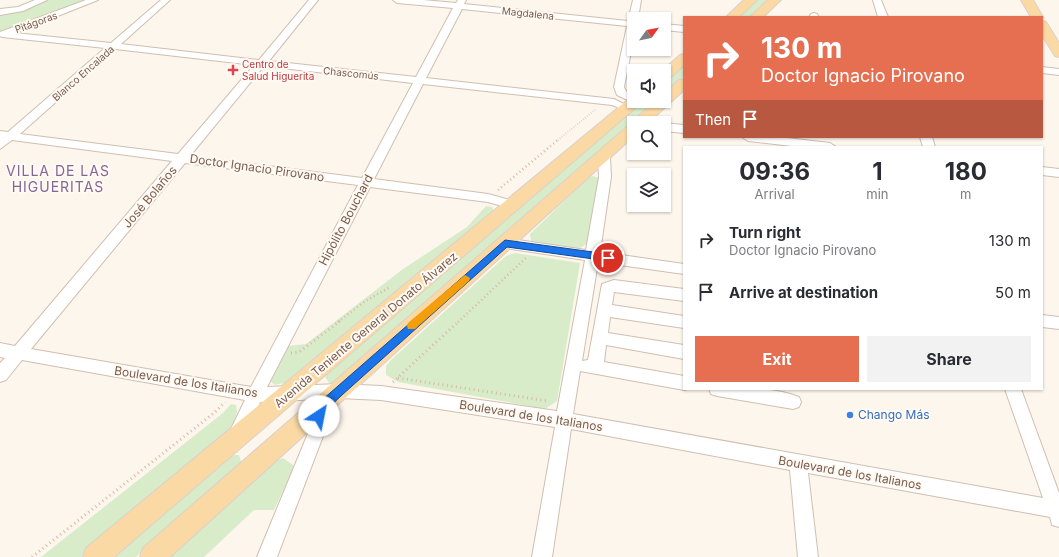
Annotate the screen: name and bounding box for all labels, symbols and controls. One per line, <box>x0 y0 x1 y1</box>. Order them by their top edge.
street label: Magdalena <box>501 4 555 22</box>
street label: Pitágoras <box>13 9 59 35</box>
north arrow <box>627 12 671 56</box>
map controls <box>627 12 671 212</box>
text: 130 m <box>761 31 842 65</box>
icon: right <box>695 32 747 84</box>
street label: Blanco Encalada <box>50 43 116 103</box>
place label: Centro de Salud Higuerita <box>242 58 314 82</box>
marker: Centro de Salud Higuerita <box>227 64 239 76</box>
street label: Chascomús <box>323 64 379 82</box>
button: sound <box>627 64 671 108</box>
text: Doctor Ignacio Pirovano <box>761 65 965 86</box>
icon: arrive <box>739 108 761 130</box>
text: Then <box>695 110 731 129</box>
button: search <box>627 116 671 160</box>
street label: Doctor Ignacio Pirovano <box>189 151 325 184</box>
text: 09:36 <box>739 157 810 186</box>
text: 1 <box>872 157 883 186</box>
text: 180 <box>945 157 987 186</box>
district label: VILLA DE LAS HIGUERITAS <box>6 162 110 195</box>
street label: José Bolaños <box>119 163 180 231</box>
button: layers <box>627 168 671 212</box>
street label: Hipólito Bouchard <box>315 172 376 268</box>
text: Arrival <box>755 186 795 202</box>
text: min <box>866 186 888 202</box>
text: m <box>960 186 971 202</box>
text: Turn right <box>729 223 801 242</box>
icon: right <box>695 229 717 251</box>
text: 130 m <box>989 231 1031 250</box>
pin <box>591 241 625 275</box>
text: Doctor Ignacio Pirovano <box>729 242 876 258</box>
icon: arrive <box>597 247 619 269</box>
street label: Avenida Teniente General Donato Álvarez <box>271 248 460 411</box>
icon: arrive <box>695 281 717 303</box>
text: Arrive at destination <box>729 283 878 302</box>
text: 50 m <box>995 283 1031 302</box>
button: Exit <box>695 336 859 382</box>
button: Share <box>867 336 1031 382</box>
street label: Boulevard de los Italianos <box>113 363 259 400</box>
position arrow <box>298 395 340 437</box>
street label: Boulevard de los Italianos <box>458 397 604 434</box>
place label: Chango Más <box>858 407 930 422</box>
marker: Chango Más <box>845 410 855 420</box>
street label: Boulevard de los Italianos <box>777 453 923 492</box>

